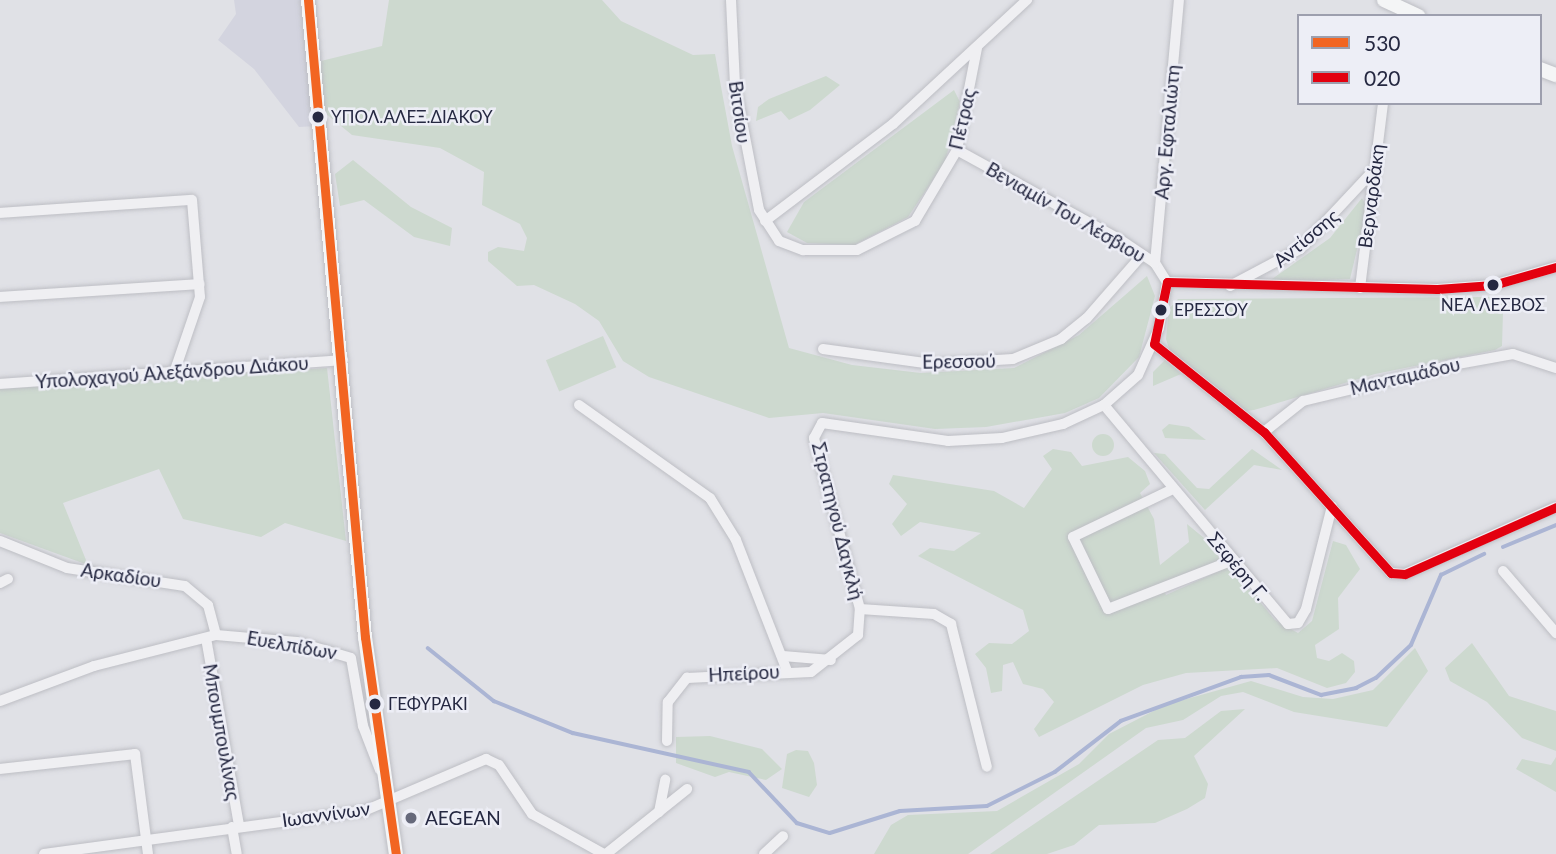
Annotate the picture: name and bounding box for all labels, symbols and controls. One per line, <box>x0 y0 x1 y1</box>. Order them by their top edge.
legend <box>1297 14 1542 105</box>
text: 530 <box>1364 30 1401 55</box>
street label: Αργ. Εφταλιώτη <box>1150 64 1184 200</box>
text: 020 <box>1364 65 1401 90</box>
street label: Βιτσίου <box>724 79 756 145</box>
street label: Πέτρας <box>944 86 980 152</box>
place label: ΥΠΟΛ.ΑΛΕΞ.ΔΙΑΚΟΥ <box>331 107 492 127</box>
marker: ΥΠΟΛ.ΑΛΕΞ.ΔΙΑΚΟΥ <box>311 110 325 124</box>
street label: Βερναρδάκη <box>1353 142 1389 250</box>
street label: Βενιαμίν Του Λέσβιου <box>982 157 1150 267</box>
street label: Αντίσσης <box>1269 204 1343 272</box>
marker: ΝΕΑ ΛΕΣΒΟΣ <box>1486 278 1500 292</box>
place label: ΝΕΑ ΛΕΣΒΟΣ <box>1441 295 1545 315</box>
place label: ΕΡΕΣΣΟΥ <box>1174 300 1248 320</box>
marker: ΕΡΕΣΣΟΥ <box>1154 303 1168 317</box>
street label: Ερεσσού <box>922 349 996 373</box>
street label: Υπολοχαγού Αλεξάνδρου Διάκου <box>34 351 310 393</box>
street label: Μανταμάδου <box>1348 352 1462 400</box>
street label: Στρατηγού Δαγκλή <box>807 440 869 602</box>
street label: Σεφέρη Γ. <box>1203 527 1273 605</box>
street label: Αρκαδίου <box>79 558 163 592</box>
street label: Ευελπίδων <box>245 626 339 664</box>
street label: Ηπείρου <box>708 660 780 686</box>
street label: Μπουμπουλίνας <box>199 662 245 802</box>
place label: ΓΕΦΥΡΑΚΙ <box>388 694 468 714</box>
marker: ΓΕΦΥΡΑΚΙ <box>368 697 382 711</box>
street label: Ιωαννίνων <box>280 797 372 831</box>
place label: AEGEAN <box>425 807 501 829</box>
marker: AEGEAN <box>403 810 419 826</box>

